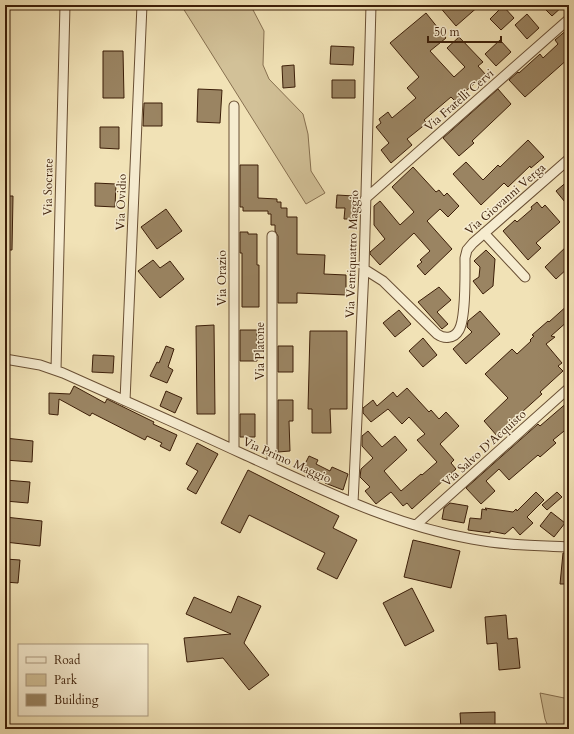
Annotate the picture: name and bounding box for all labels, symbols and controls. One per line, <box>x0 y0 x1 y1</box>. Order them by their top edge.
scale bar <box>428 18 501 44</box>
text: 50 m <box>434 24 461 40</box>
street label: Via Fratelli Cervi <box>421 65 498 135</box>
street label: Via Socrate <box>40 158 56 216</box>
street label: Via Giovanni Verga <box>461 159 549 239</box>
street label: Via Ovidio <box>112 173 130 231</box>
street label: Via Ventiquattro Maggio <box>342 189 362 319</box>
street label: Via Orazio <box>214 250 230 306</box>
street label: Via Platone <box>252 322 268 380</box>
street label: Via Salvo D'Acquisto <box>439 406 530 490</box>
street label: Via Primo Maggio <box>240 433 334 487</box>
legend <box>18 644 148 716</box>
text: Road <box>54 652 81 668</box>
text: Park <box>54 672 78 688</box>
text: Building <box>54 692 99 708</box>

